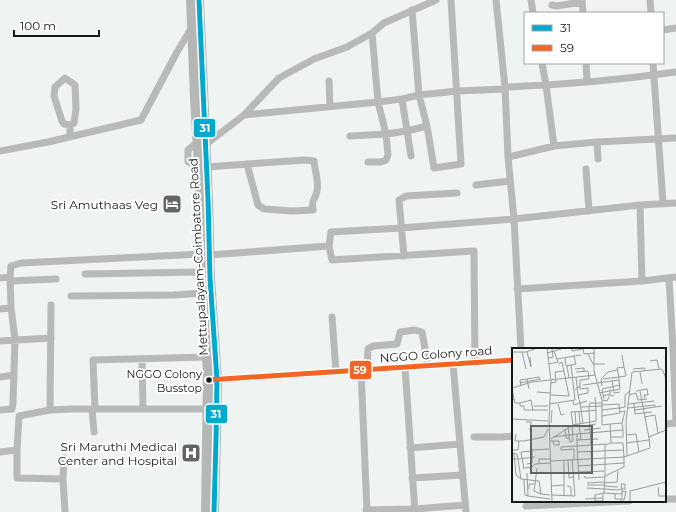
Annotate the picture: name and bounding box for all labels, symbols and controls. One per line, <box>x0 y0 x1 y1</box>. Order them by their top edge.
scale bar <box>14 12 99 38</box>
legend <box>524 12 664 64</box>
text: 100 m <box>20 18 56 33</box>
text: 31 <box>560 20 571 35</box>
text: 59 <box>560 40 574 55</box>
line badge: 31 <box>193 118 216 138</box>
text: 31 <box>199 121 210 135</box>
street label: Mettupalayam-Coimbatore Road <box>185 158 211 356</box>
hotel icon: Sri Amuthaas Veg <box>161 193 183 215</box>
place label: Sri Amuthaas Veg <box>51 197 158 212</box>
street label: NGGO Colony road <box>379 343 493 365</box>
inset map <box>512 348 666 502</box>
line badge: 59 <box>349 360 372 380</box>
text: 59 <box>353 363 367 377</box>
place label: NGGO Colony Busstop <box>126 367 202 395</box>
marker: NGGO Colony Busstop <box>204 375 214 385</box>
line badge: 31 <box>205 404 228 424</box>
text: 31 <box>210 407 221 421</box>
place label: Sri Maruthi Medical Center and Hospital <box>58 439 177 468</box>
hospital icon: Sri Maruthi Medical Center and Hospital <box>180 442 202 464</box>

